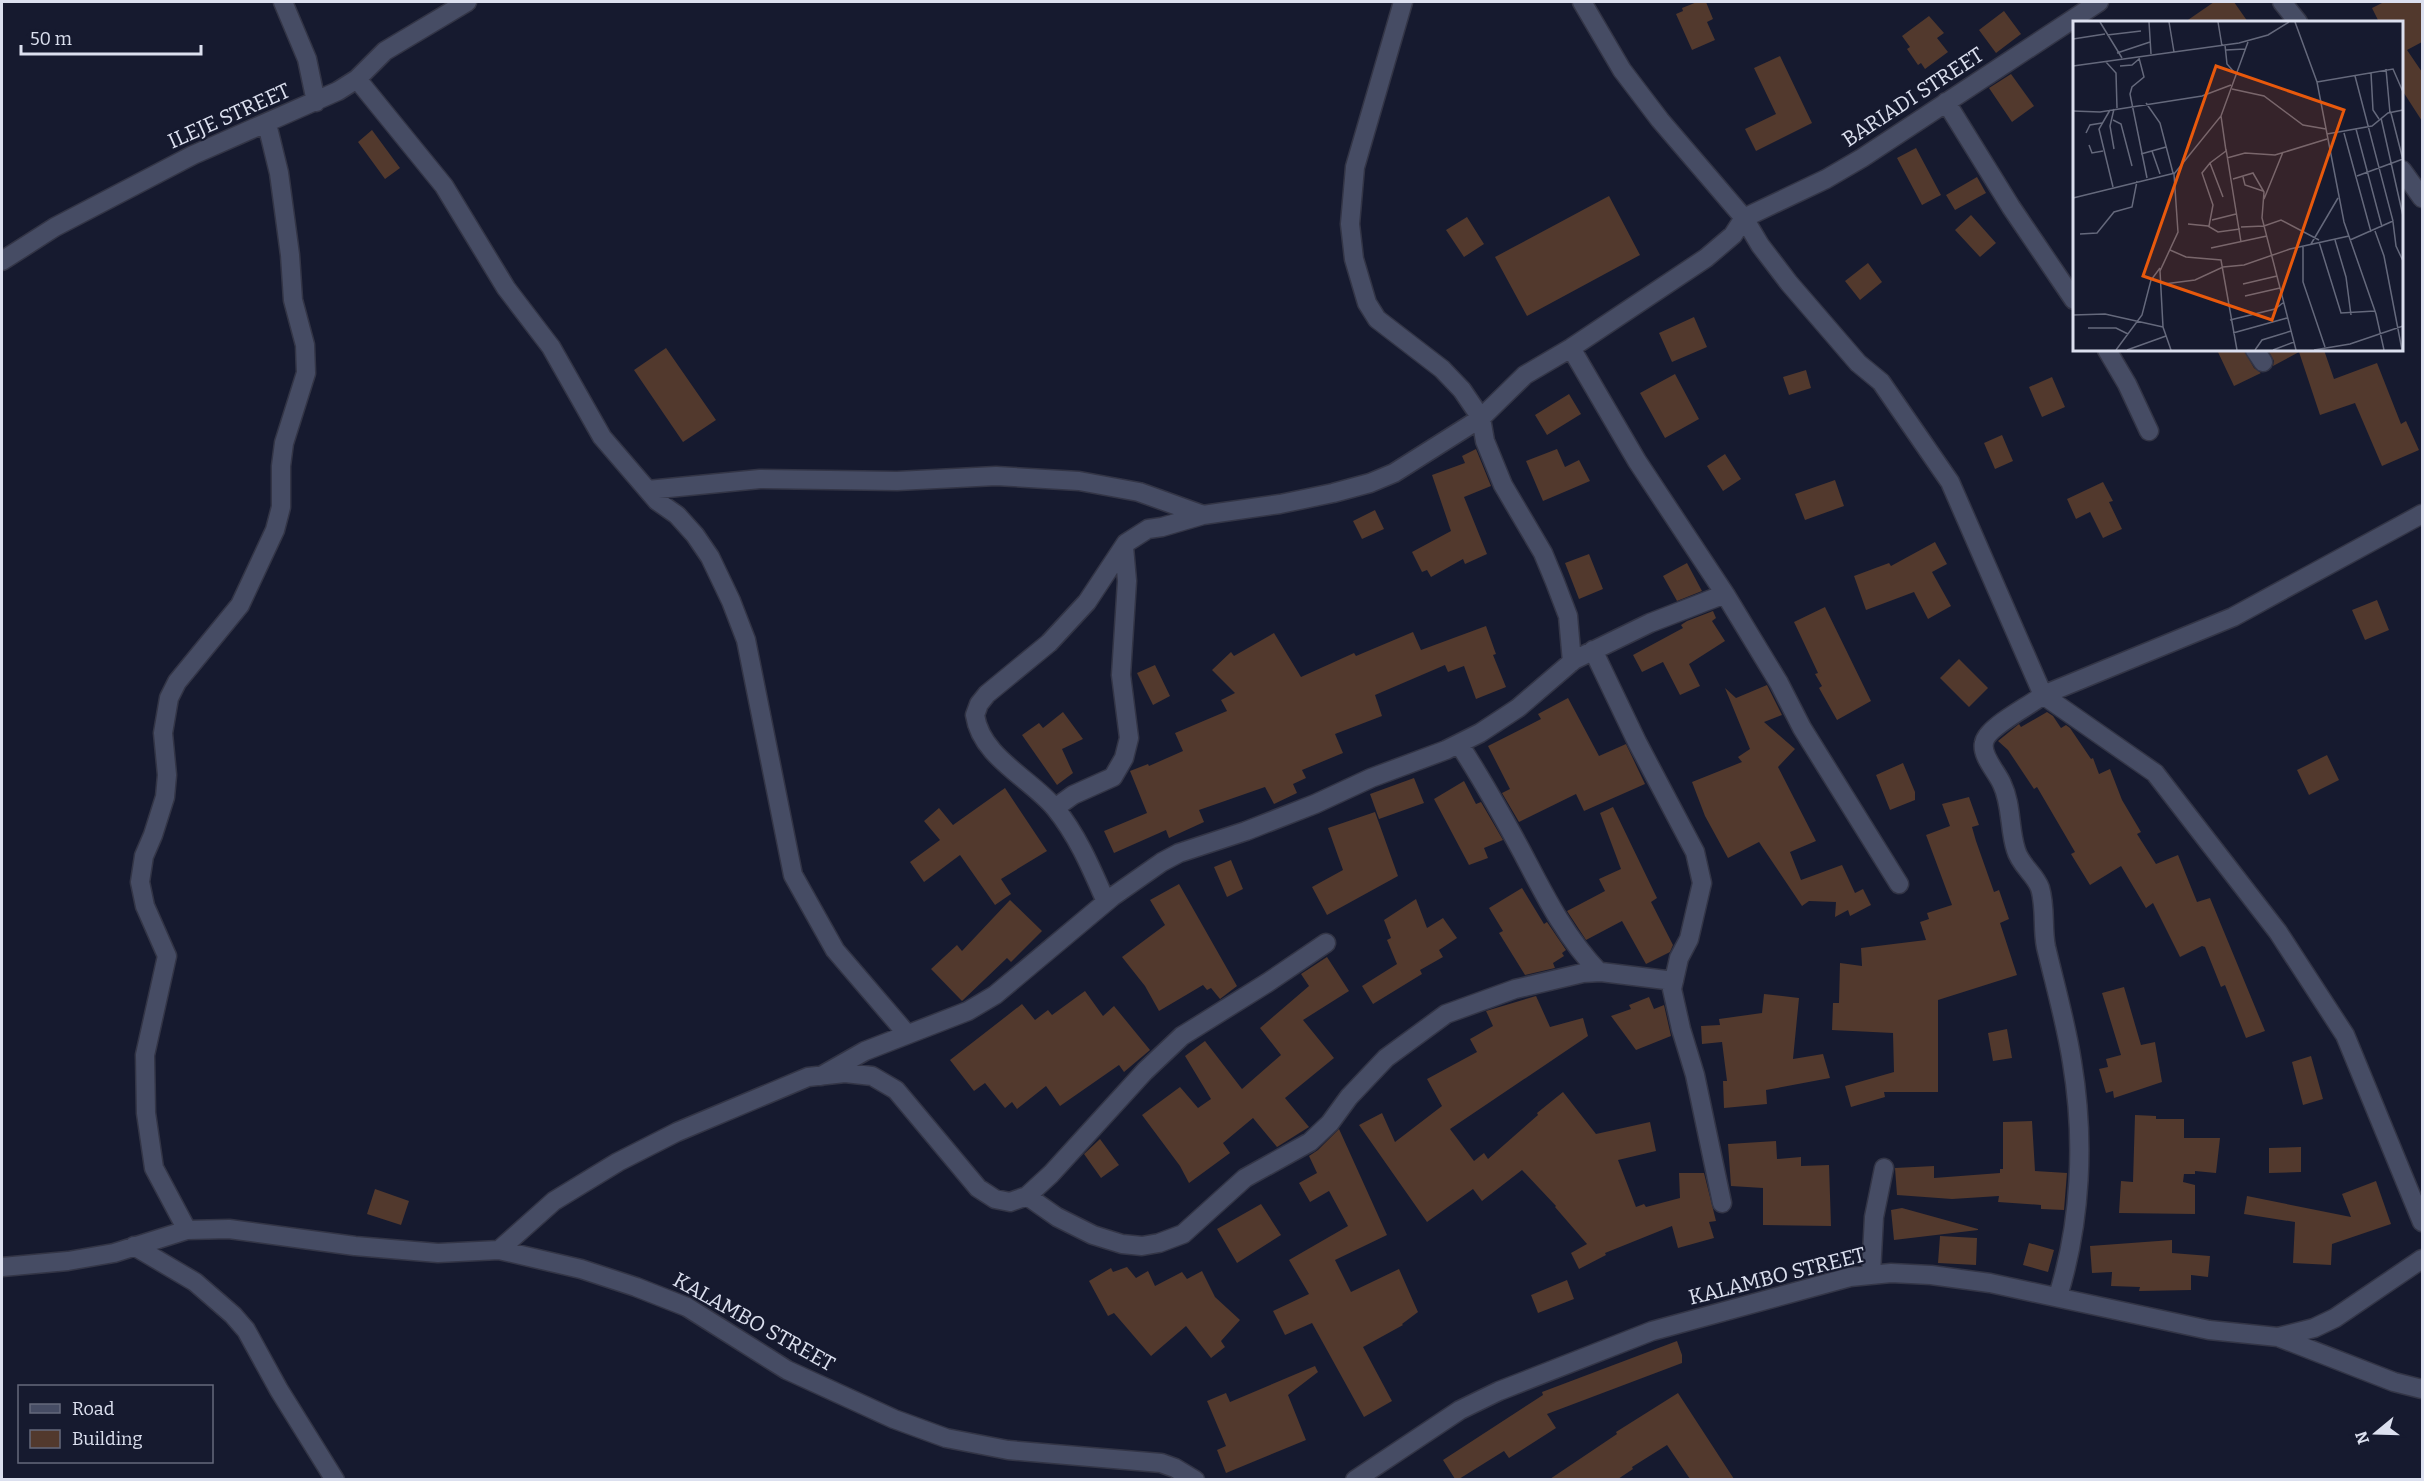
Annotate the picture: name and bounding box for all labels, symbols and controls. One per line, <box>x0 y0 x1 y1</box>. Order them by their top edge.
scale bar <box>21 18 201 56</box>
inset map <box>2073 21 2403 351</box>
text: 50 m <box>30 28 72 50</box>
street label: BARIADI STREET <box>1837 42 1989 152</box>
street label: ILEJE STREET <box>164 77 294 155</box>
street label: KALAMBO STREET <box>1686 1241 1868 1311</box>
street label: KALAMBO STREET <box>668 1267 840 1377</box>
legend <box>18 1385 213 1463</box>
text: Road <box>72 1398 115 1420</box>
north arrow <box>2346 1403 2406 1463</box>
text: Building <box>72 1428 143 1450</box>
text: N <box>2351 1429 2373 1447</box>

